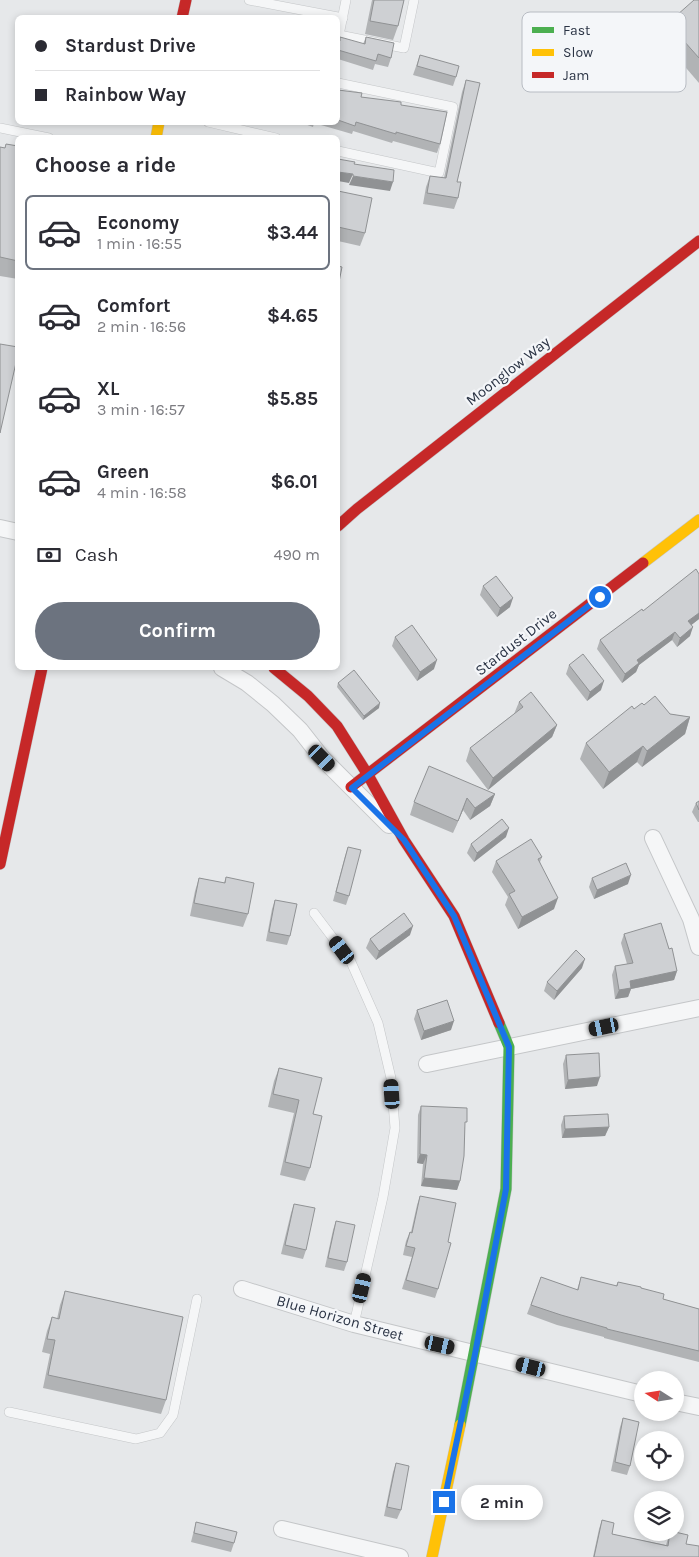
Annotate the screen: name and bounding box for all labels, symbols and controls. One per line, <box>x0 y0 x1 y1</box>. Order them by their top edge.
legend <box>522 12 686 92</box>
text: Fast <box>563 22 590 39</box>
text: Stardust Drive <box>65 35 196 57</box>
text: Slow <box>563 44 593 61</box>
text: Jam <box>563 67 589 84</box>
text: Rainbow Way <box>65 84 186 106</box>
text: Choose a ride <box>35 152 176 178</box>
icon: car <box>37 210 82 255</box>
text: Economy <box>97 212 179 234</box>
text: $3.44 <box>266 222 318 244</box>
text: 1 min · 16:55 <box>97 234 182 253</box>
icon: car <box>37 293 82 338</box>
text: Comfort <box>97 295 171 317</box>
text: $4.65 <box>267 305 318 327</box>
text: 2 min · 16:56 <box>97 317 186 336</box>
street label: Moonglow Way <box>462 333 554 409</box>
icon: car <box>37 376 82 421</box>
text: XL <box>97 378 119 400</box>
text: $5.85 <box>266 388 318 410</box>
text: 3 min · 16:57 <box>97 400 185 419</box>
icon: car <box>37 459 82 504</box>
text: Green <box>97 461 149 483</box>
text: $6.01 <box>270 471 318 493</box>
text: 4 min · 16:58 <box>97 483 187 502</box>
icon: cash <box>35 541 63 569</box>
text: Cash <box>75 544 119 566</box>
text: 490 m <box>274 545 320 564</box>
route start <box>589 586 611 608</box>
button: Confirm <box>35 602 320 660</box>
street label: Stardust Drive <box>472 605 560 679</box>
car <box>306 742 337 774</box>
car <box>326 934 357 966</box>
car <box>587 1017 620 1037</box>
car <box>383 1079 400 1109</box>
car <box>351 1272 372 1304</box>
street label: Blue Horizon Street <box>275 1291 406 1345</box>
car <box>423 1334 456 1356</box>
car <box>514 1356 547 1378</box>
north arrow <box>634 1371 684 1421</box>
map controls <box>634 1371 684 1541</box>
button: locate <box>634 1431 684 1481</box>
callout: 2 min <box>462 1484 544 1520</box>
route end <box>433 1491 455 1513</box>
button: layers <box>634 1491 684 1541</box>
text: 2 min <box>480 1493 524 1512</box>

